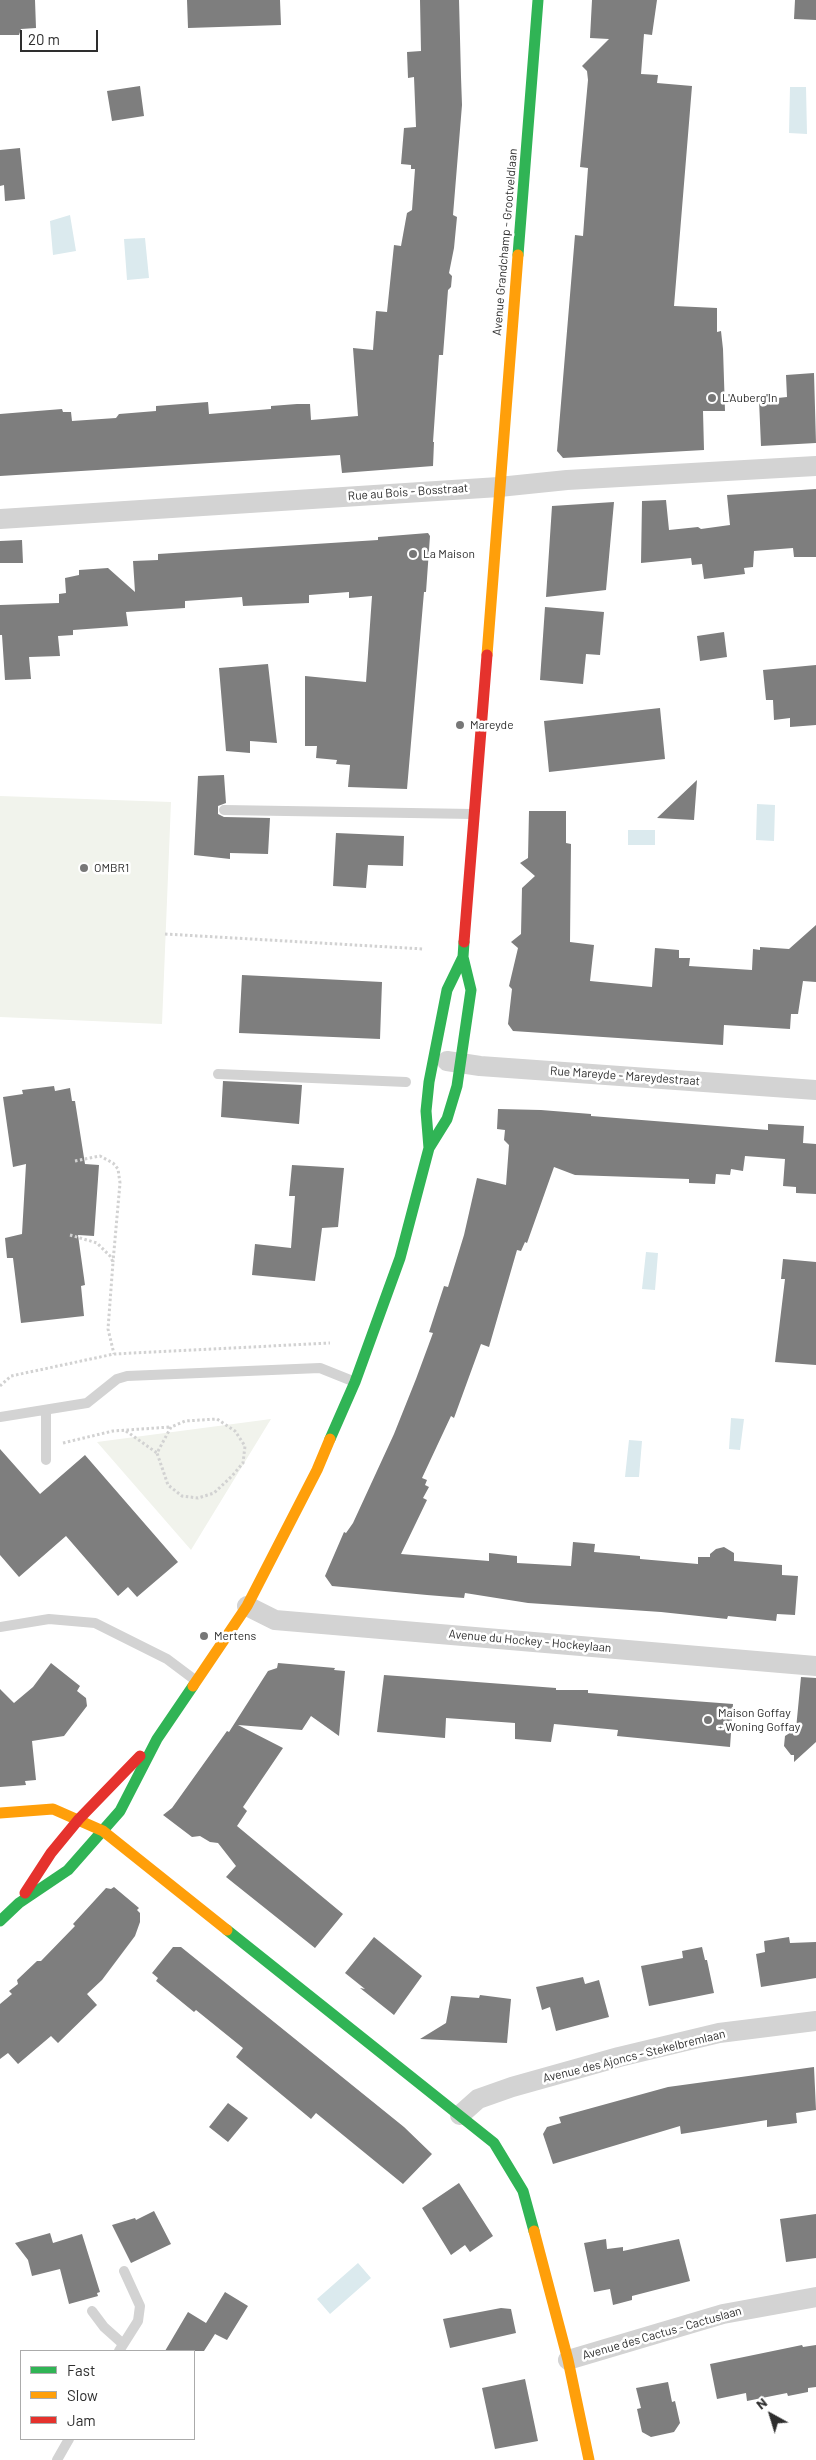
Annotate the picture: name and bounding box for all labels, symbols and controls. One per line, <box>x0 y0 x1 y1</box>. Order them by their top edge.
scale bar <box>22 20 100 52</box>
text: 20 m <box>28 30 60 48</box>
street label: Avenue Grandchamp - Grootveldlaan <box>490 148 520 336</box>
place label: L'Auberg'In <box>722 391 777 405</box>
marker: L'Auberg'In <box>706 392 718 404</box>
street label: Rue au Bois - Bosstraat <box>347 481 469 503</box>
place label: La Maison <box>423 547 475 561</box>
marker: La Maison <box>407 548 419 560</box>
place label: Mareyde <box>470 718 514 732</box>
marker: Mareyde <box>454 719 466 731</box>
place label: OMBR1 <box>94 861 129 875</box>
marker: OMBR1 <box>78 862 90 874</box>
street label: Rue Mareyde - Mareydestraat <box>550 1064 700 1088</box>
street label: Avenue du Hockey - Hockeylaan <box>448 1627 612 1655</box>
place label: Mertens <box>214 1629 256 1643</box>
marker: Mertens <box>198 1630 210 1642</box>
place label: Maison Goffay - Woning Goffay <box>718 1706 800 1734</box>
marker: Maison Goffay - Woning Goffay <box>702 1714 714 1726</box>
street label: Avenue des Ajoncs - Stekelbremlaan <box>541 2026 727 2086</box>
street label: Avenue des Cactus - Cactuslaan <box>581 2303 743 2363</box>
legend <box>20 2350 195 2440</box>
text: Fast <box>67 2361 95 2379</box>
text: Slow <box>67 2386 98 2404</box>
north arrow <box>746 2390 796 2440</box>
text: N <box>752 2393 770 2412</box>
text: Jam <box>67 2411 96 2429</box>

